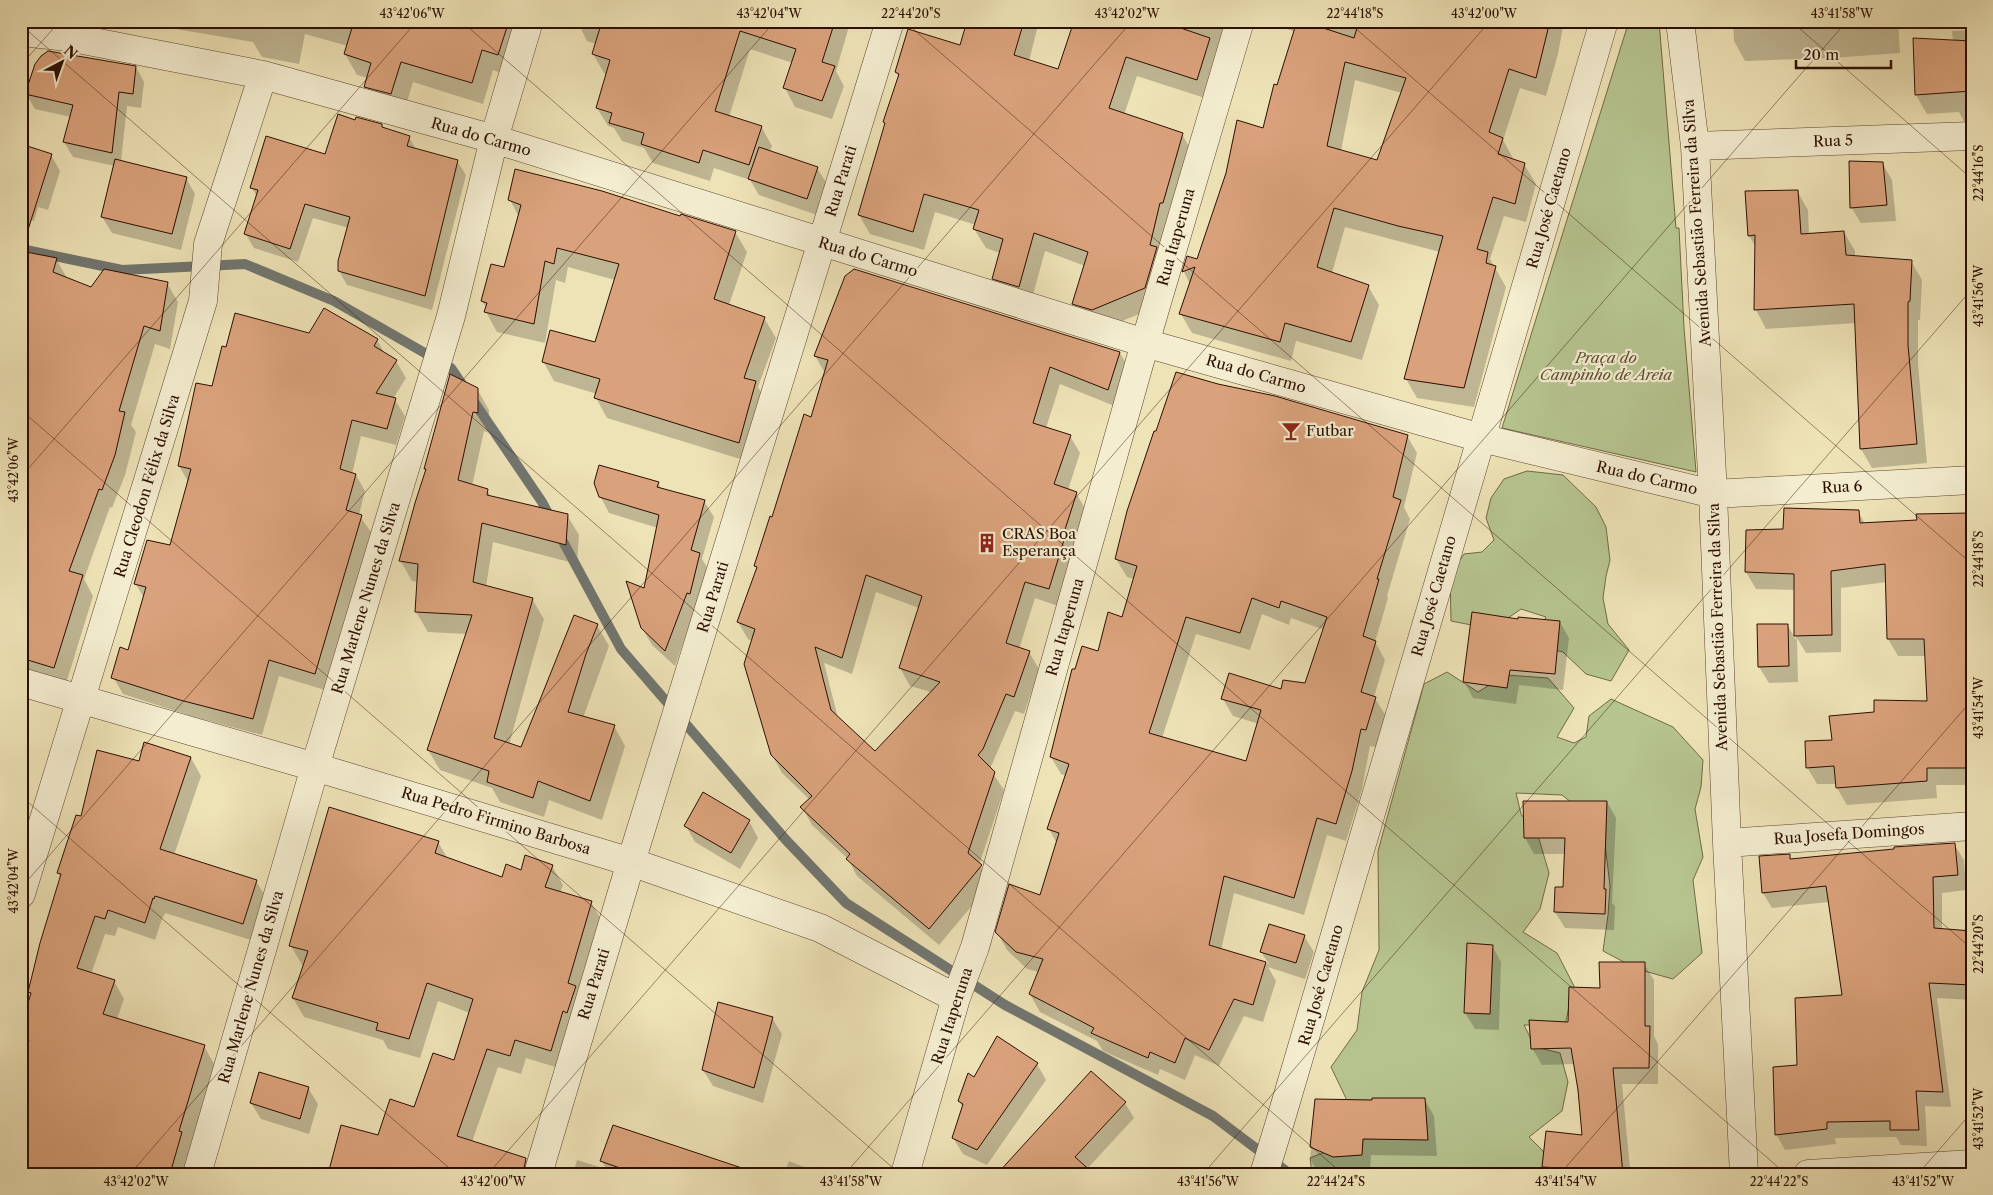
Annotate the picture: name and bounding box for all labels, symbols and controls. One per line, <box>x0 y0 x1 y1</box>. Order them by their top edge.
text: 43°42'06"W <box>379 6 445 21</box>
text: 43°42'04"W <box>736 6 802 21</box>
text: 22°44'20"S <box>881 6 941 21</box>
text: 43°42'02"W <box>1094 6 1160 21</box>
text: 22°44'18"S <box>1326 6 1384 21</box>
text: 43°42'00"W <box>1451 6 1518 21</box>
text: 43°41'58"W <box>1811 6 1874 21</box>
north arrow <box>38 38 88 88</box>
scale bar <box>1796 38 1890 70</box>
text: N <box>60 41 81 63</box>
text: 20 m <box>1803 45 1839 64</box>
street label: Avenida Sebastião Ferreira da Silva <box>1678 99 1715 348</box>
street label: Rua do Carmo <box>429 113 533 160</box>
street label: Rua 5 <box>1813 130 1853 151</box>
street label: Rua Parati <box>821 142 860 219</box>
street label: Rua José Caetano <box>1522 145 1575 270</box>
text: 22°44'16"S <box>1971 145 1986 201</box>
street label: Rua Itaperuna <box>1152 186 1199 288</box>
street label: Rua do Carmo <box>816 232 920 281</box>
text: 43°41'56"W <box>1971 264 1986 327</box>
park label: Praça do Campinho de Areia <box>1540 348 1672 384</box>
street label: Rua do Carmo <box>1204 350 1308 397</box>
street label: Rua Cleodon Félix da Silva <box>110 392 184 580</box>
bar icon: Futbar <box>1280 420 1302 442</box>
place label: Futbar <box>1306 421 1354 440</box>
text: 43°42'06"W <box>6 437 21 503</box>
street label: Rua do Carmo <box>1595 457 1700 498</box>
street label: Rua 6 <box>1821 476 1863 497</box>
street label: Rua Marlene Nunes da Silva <box>327 499 404 696</box>
street label: Avenida Sebastião Ferreira da Silva <box>1704 503 1731 752</box>
place label: CRAS Boa Esperança <box>1002 524 1076 560</box>
text: 22°44'18"S <box>1971 530 1986 588</box>
building icon: CRAS Boa Esperança <box>976 532 998 554</box>
street label: Rua José Caetano <box>1407 533 1460 658</box>
street label: Rua Parati <box>693 558 732 635</box>
street label: Rua Itaperuna <box>1041 576 1088 678</box>
text: 43°41'54"W <box>1971 676 1986 739</box>
street label: Rua Pedro Firmino Barbosa <box>399 783 593 858</box>
street label: Rua Josefa Domingos <box>1773 819 1925 848</box>
text: 43°42'04"W <box>6 848 21 914</box>
street label: Rua Marlene Nunes da Silva <box>214 888 287 1086</box>
text: 22°44'20"S <box>1971 914 1986 974</box>
street label: Rua José Caetano <box>1294 922 1347 1047</box>
street label: Rua Parati <box>574 945 613 1022</box>
street label: Rua Itaperuna <box>927 965 976 1067</box>
text: 43°41'52"W <box>1971 1087 1986 1150</box>
text: 43°42'02"W <box>103 1174 169 1189</box>
text: 43°42'00"W <box>460 1174 527 1189</box>
text: 43°41'58"W <box>820 1174 883 1189</box>
text: 43°41'56"W <box>1177 1174 1240 1189</box>
text: 22°44'24"S <box>1307 1174 1365 1189</box>
text: 43°41'54"W <box>1535 1174 1598 1189</box>
text: 22°44'22"S <box>1750 1174 1808 1189</box>
text: 43°41'52"W <box>1892 1174 1955 1189</box>

